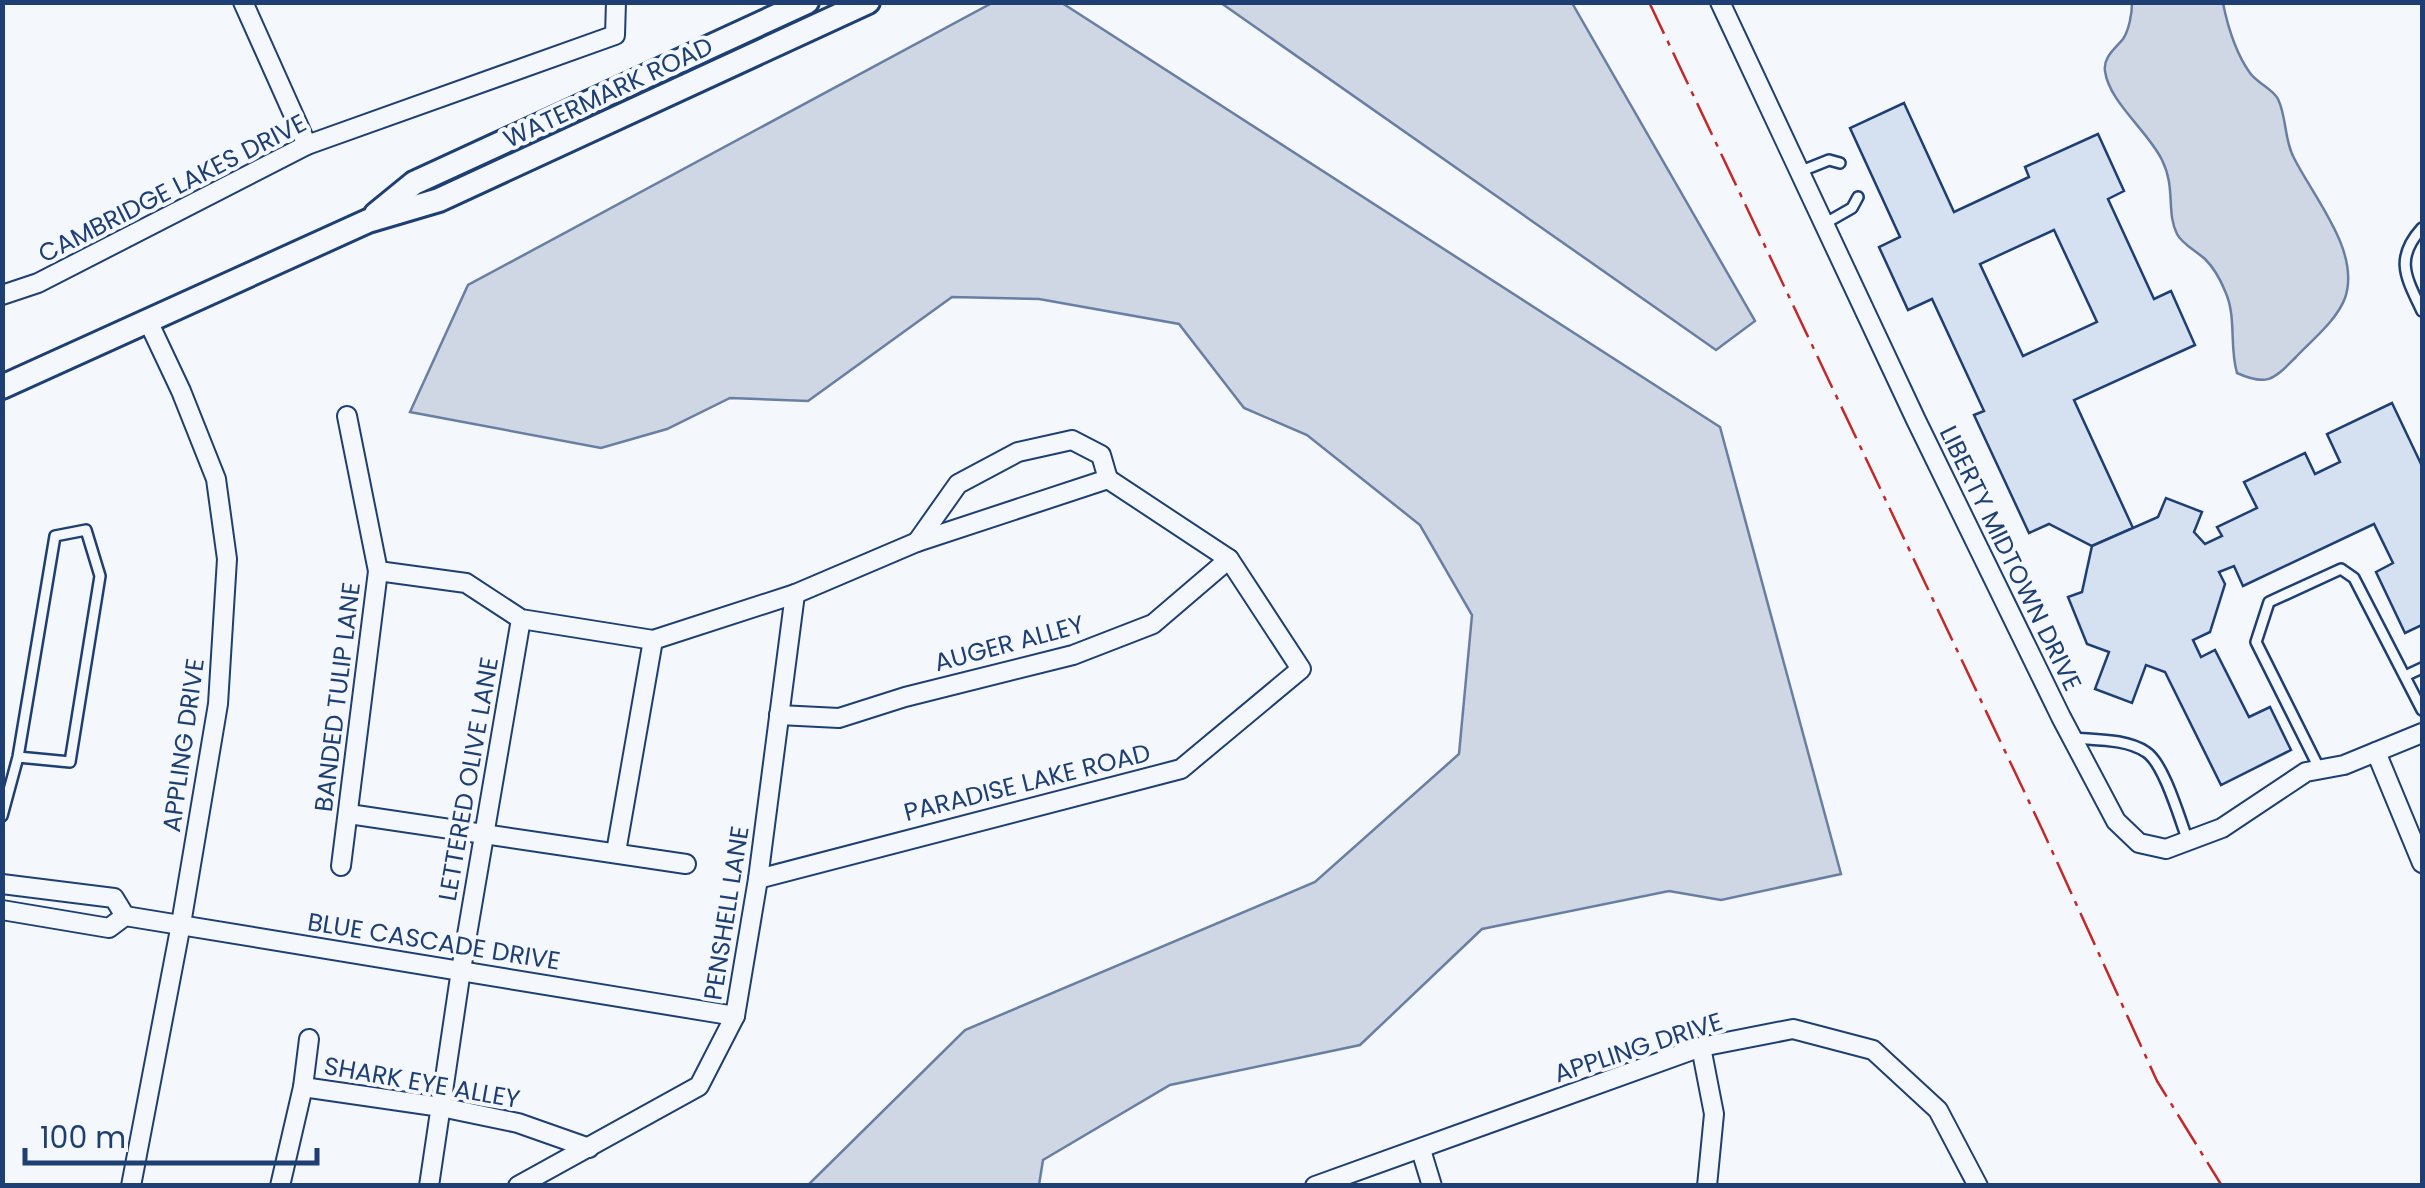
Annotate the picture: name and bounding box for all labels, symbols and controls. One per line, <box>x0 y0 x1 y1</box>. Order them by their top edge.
street label: WATERMARK ROAD <box>498 29 719 156</box>
street label: CAMBRIDGE LAKES DRIVE <box>32 106 312 271</box>
street label: LIBERTY MIDTOWN DRIVE <box>1931 420 2090 697</box>
street label: BANDED TULIP LANE <box>306 580 369 814</box>
street label: AUGER ALLEY <box>930 607 1088 680</box>
street label: LETTERED OLIVE LANE <box>430 654 507 904</box>
street label: APPLING DRIVE <box>154 656 213 834</box>
street label: PARADISE LAKE ROAD <box>900 735 1154 830</box>
street label: PENSHELL LANE <box>695 823 758 1003</box>
street label: BLUE CASCADE DRIVE <box>305 904 563 979</box>
street label: APPLING DRIVE <box>1549 1004 1727 1091</box>
street label: SHARK EYE ALLEY <box>321 1048 523 1117</box>
scale bar <box>25 1103 318 1165</box>
text: 100 m <box>40 1116 126 1159</box>

